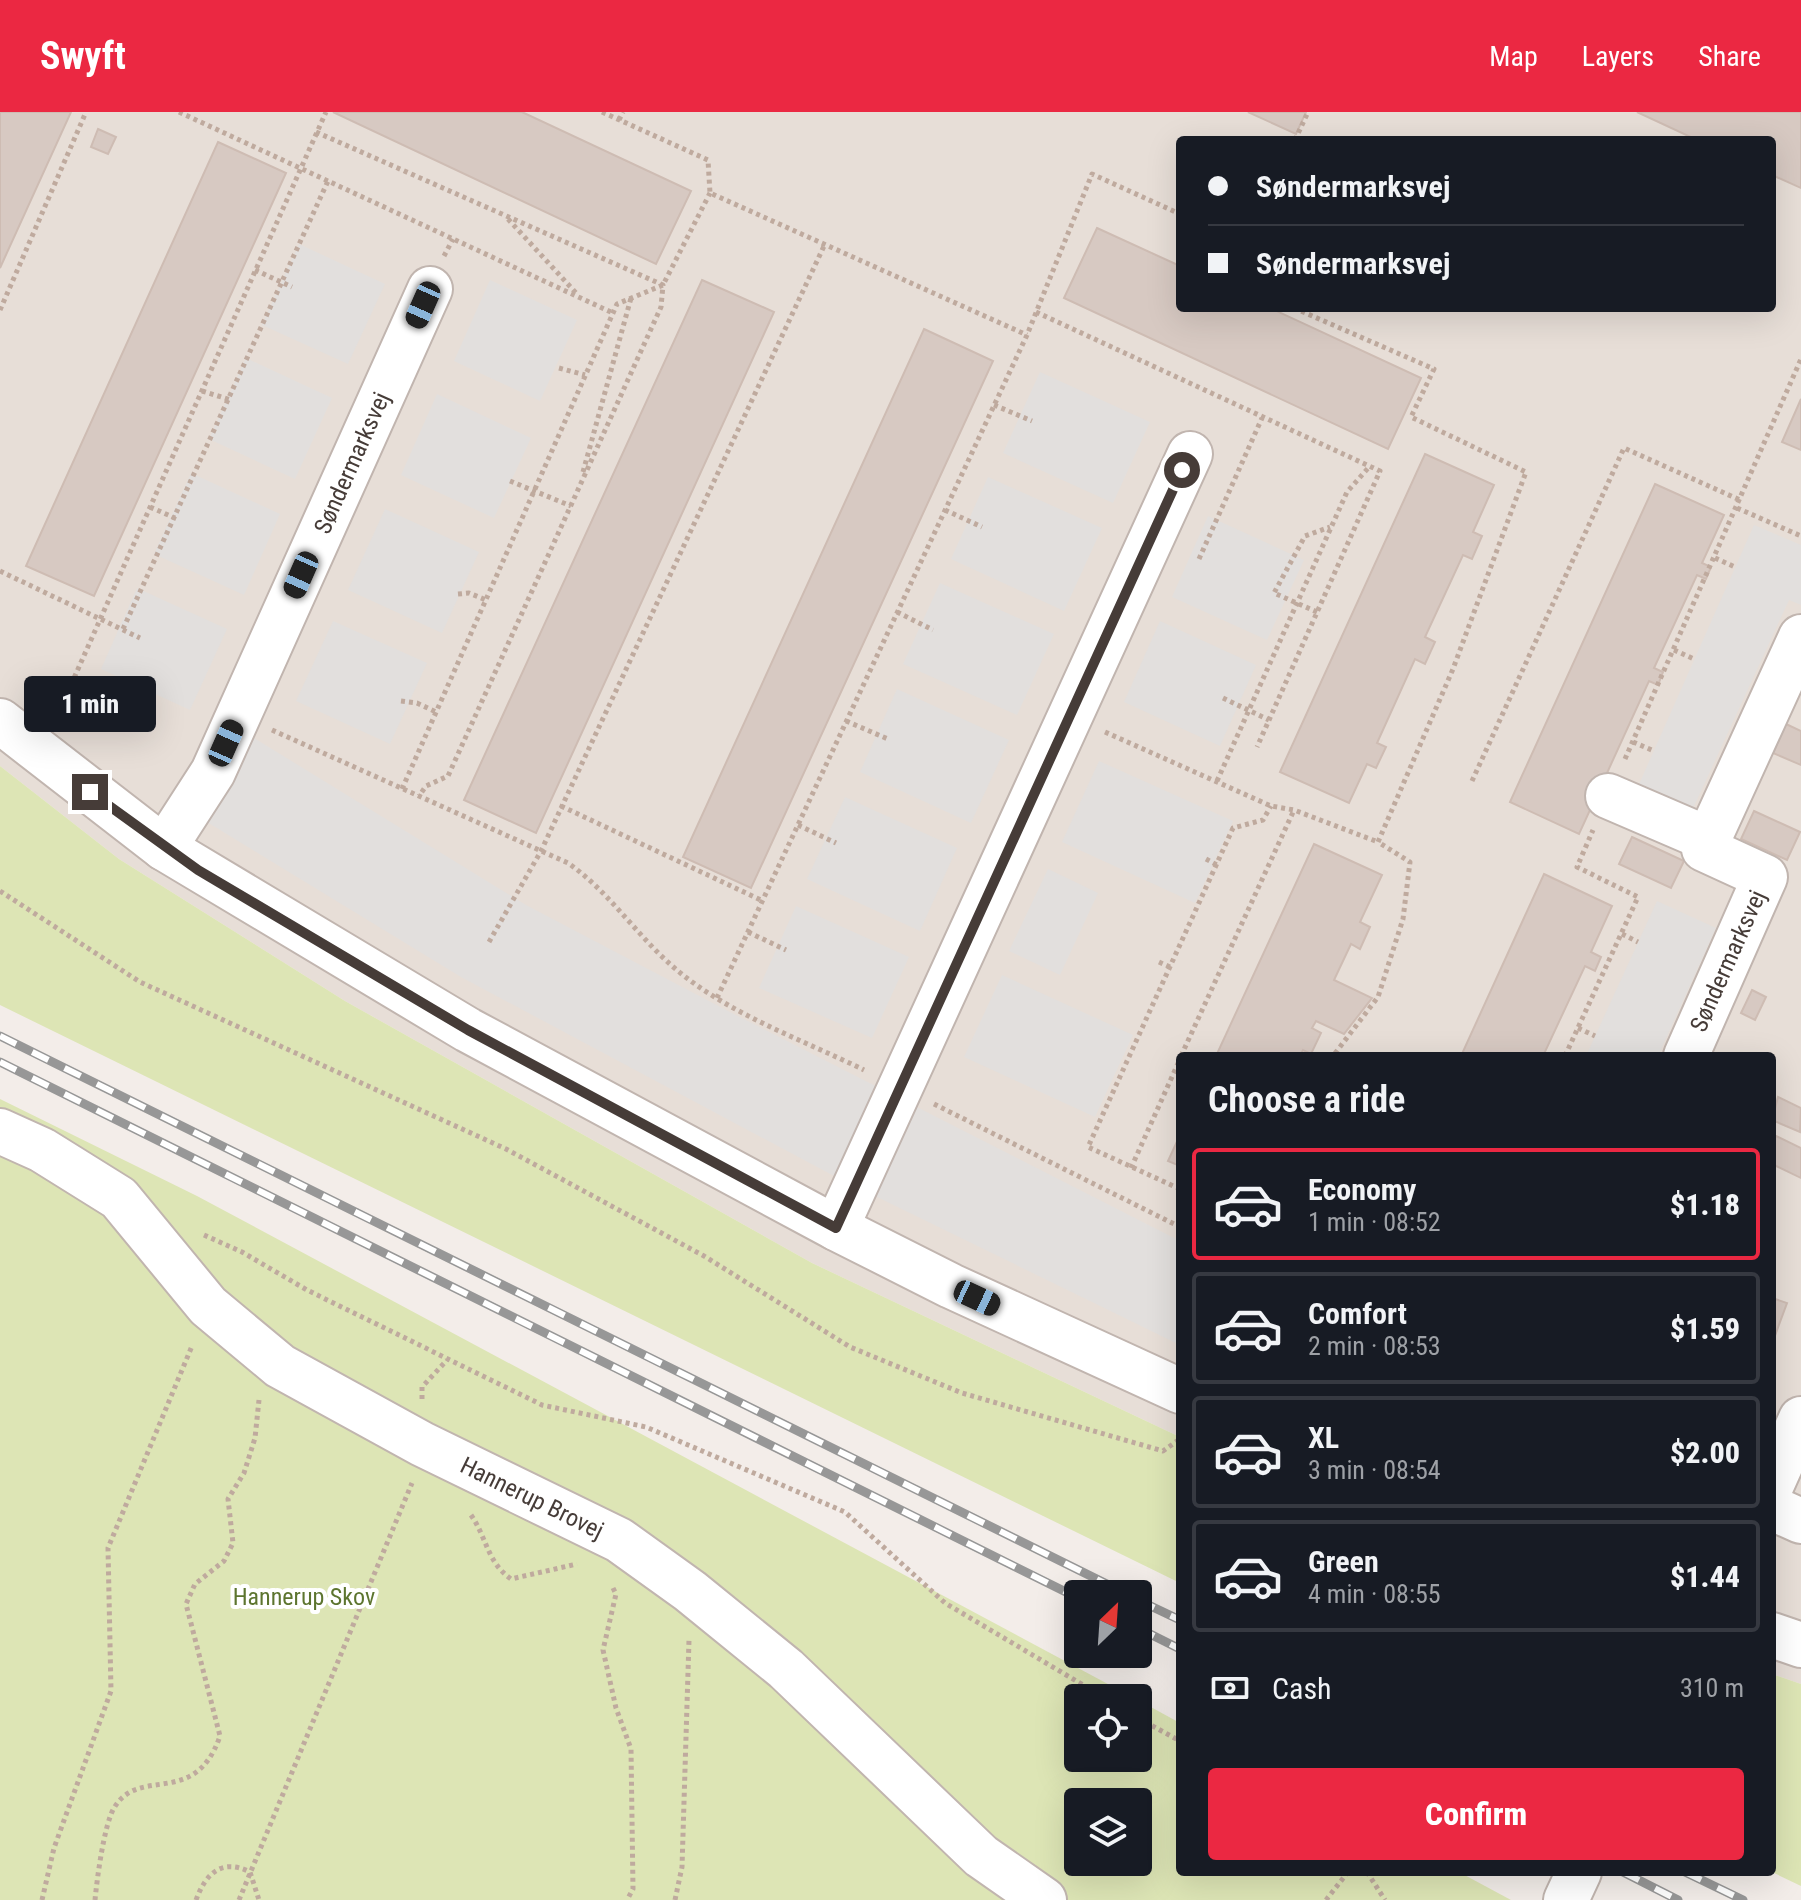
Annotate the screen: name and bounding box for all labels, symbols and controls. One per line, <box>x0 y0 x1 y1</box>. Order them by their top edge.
text: Swyft <box>40 34 126 78</box>
text: Map <box>1489 40 1538 73</box>
text: Layers <box>1582 40 1654 73</box>
text: Share <box>1698 40 1761 73</box>
text: Søndermarksvej <box>1256 169 1450 204</box>
text: Søndermarksvej <box>1256 246 1450 281</box>
car <box>402 278 444 332</box>
street label: Søndermarksvej <box>308 388 396 538</box>
route start <box>1164 452 1200 488</box>
car <box>280 548 322 602</box>
callout: 1 min <box>24 676 156 732</box>
text: 1 min <box>61 689 119 719</box>
car <box>205 716 247 770</box>
route end <box>72 774 108 810</box>
street label: Søndermarksvej <box>1684 886 1772 1036</box>
text: Choose a ride <box>1208 1079 1405 1121</box>
icon: car <box>1212 1168 1284 1240</box>
text: Economy <box>1308 1172 1416 1207</box>
text: $1.18 <box>1670 1187 1740 1222</box>
text: 1 min · 08:52 <box>1308 1207 1441 1237</box>
car <box>950 1277 1004 1319</box>
icon: car <box>1212 1292 1284 1364</box>
text: Comfort <box>1308 1296 1407 1331</box>
text: $1.59 <box>1670 1311 1740 1346</box>
text: 2 min · 08:53 <box>1308 1331 1441 1361</box>
icon: car <box>1212 1416 1284 1488</box>
text: XL <box>1308 1420 1339 1455</box>
text: $2.00 <box>1670 1435 1740 1470</box>
street label: Hannerup Brovej <box>456 1451 608 1545</box>
text: 3 min · 08:54 <box>1308 1455 1441 1485</box>
icon: car <box>1212 1540 1284 1612</box>
text: Green <box>1308 1544 1379 1579</box>
text: $1.44 <box>1670 1559 1740 1594</box>
text: 4 min · 08:55 <box>1308 1579 1441 1609</box>
north arrow <box>1064 1580 1152 1668</box>
map controls <box>1064 1580 1152 1876</box>
park label: Hannerup Skov <box>233 1583 375 1611</box>
icon: cash <box>1208 1666 1252 1710</box>
text: Cash <box>1272 1671 1332 1706</box>
text: 310 m <box>1680 1673 1744 1703</box>
button: locate <box>1064 1684 1152 1772</box>
button: Confirm <box>1208 1768 1744 1860</box>
button: layers <box>1064 1788 1152 1876</box>

